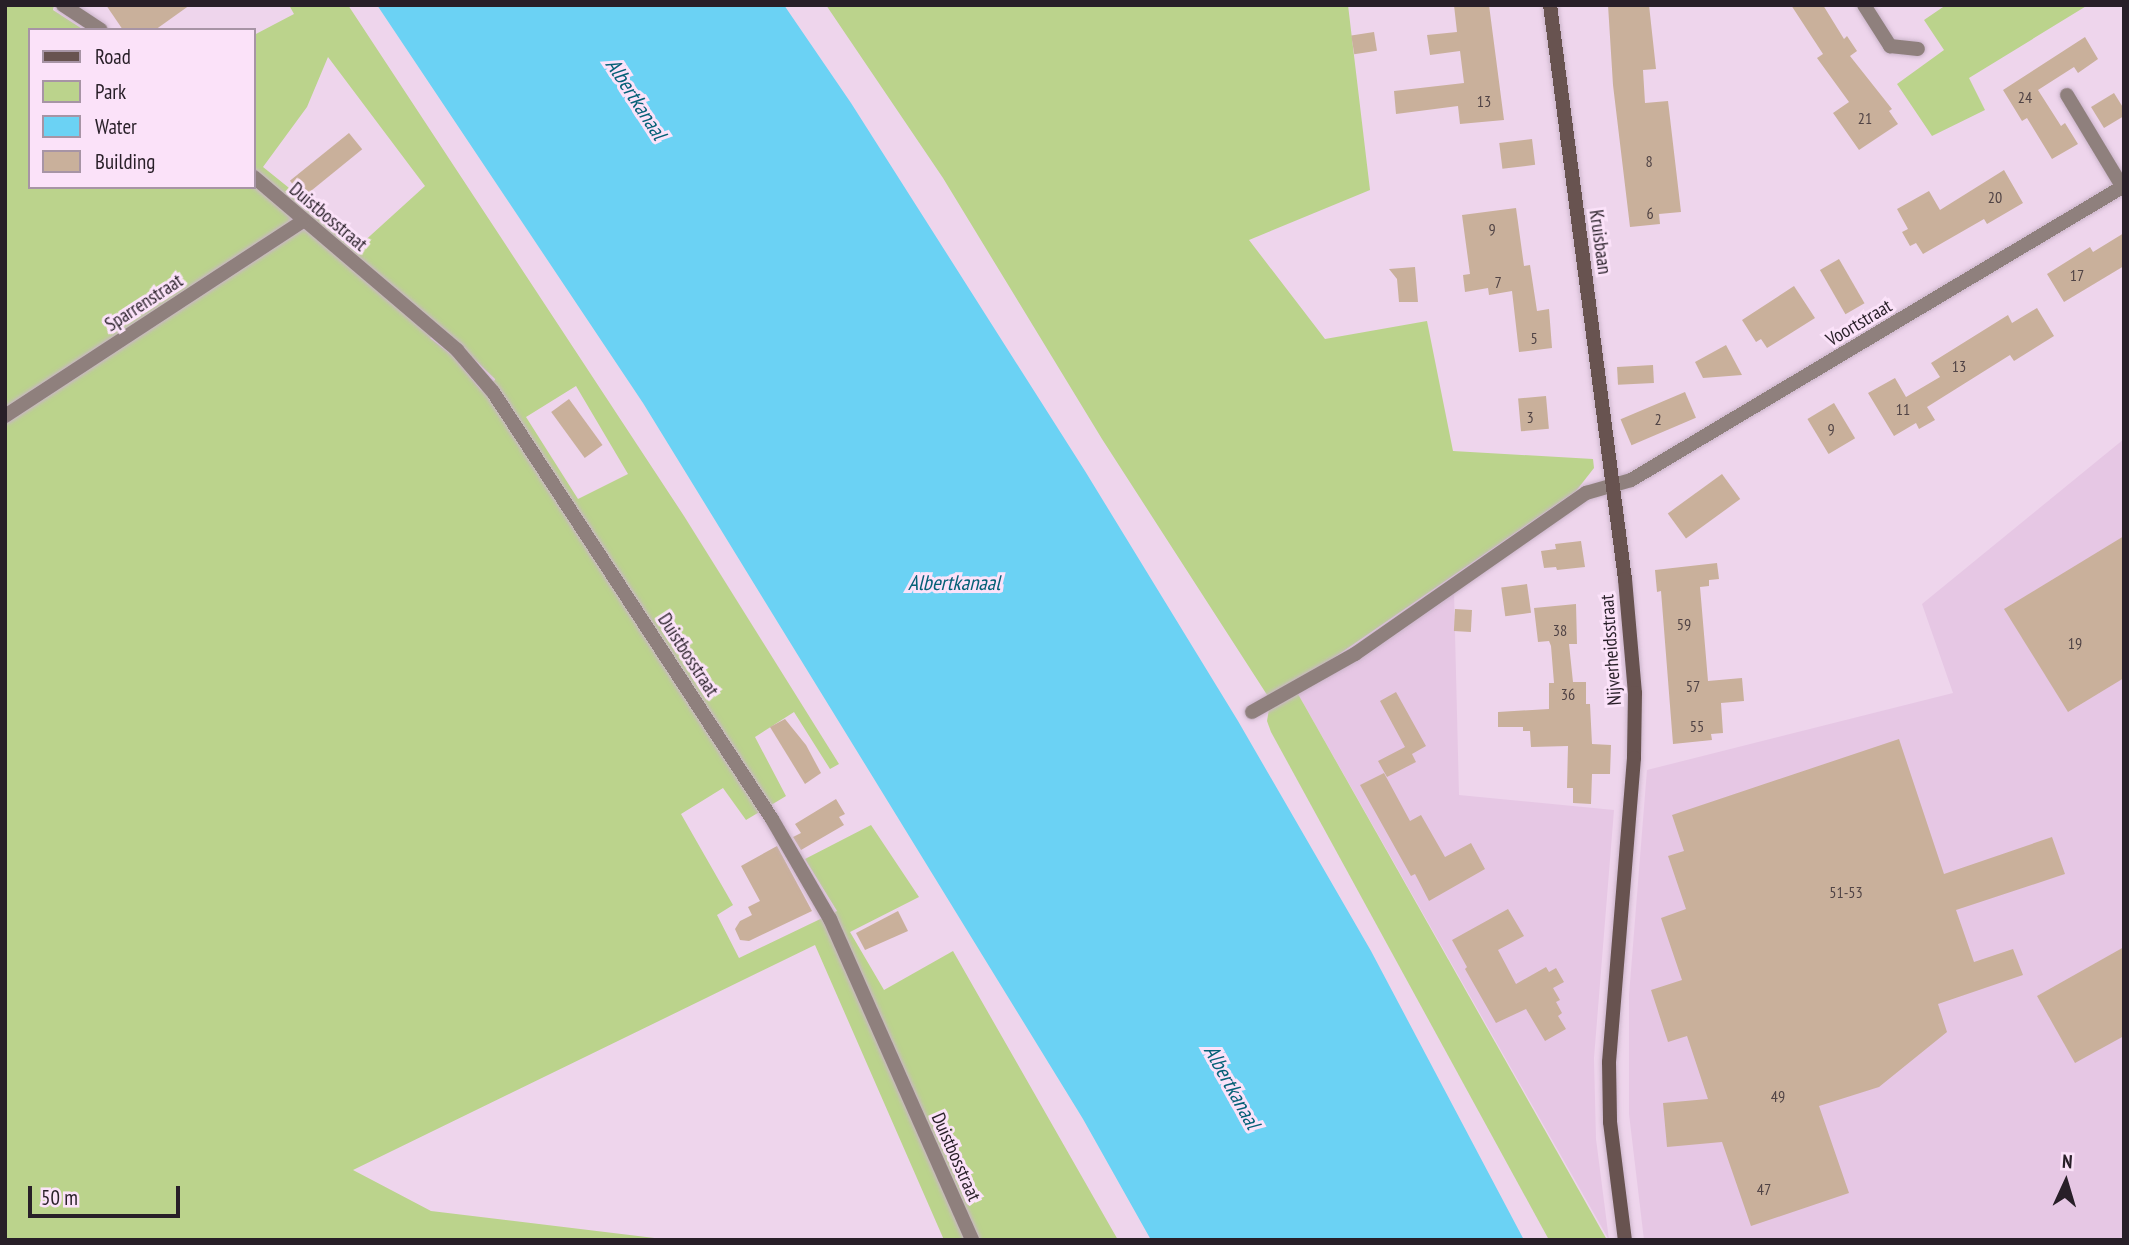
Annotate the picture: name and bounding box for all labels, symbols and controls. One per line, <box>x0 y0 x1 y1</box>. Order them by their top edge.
legend <box>28 28 256 189</box>
text: Road <box>95 43 131 70</box>
water label: Albertkanaal <box>600 54 672 144</box>
text: Park <box>95 78 126 105</box>
house number: 24 <box>2018 87 2032 107</box>
house number: 13 <box>1477 91 1491 111</box>
house number: 21 <box>1858 108 1872 128</box>
text: Water <box>95 113 137 140</box>
text: Building <box>95 148 155 175</box>
house number: 8 <box>1645 151 1653 171</box>
street label: Duistbosstraat <box>285 178 371 256</box>
house number: 20 <box>1988 187 2002 207</box>
house number: 6 <box>1646 203 1654 223</box>
street label: Kruisbaan <box>1584 208 1616 276</box>
house number: 9 <box>1488 219 1496 239</box>
house number: 17 <box>2070 265 2084 285</box>
street label: Sparrenstraat <box>101 270 187 336</box>
house number: 7 <box>1494 272 1502 292</box>
street label: Voortstraat <box>1822 295 1896 351</box>
house number: 5 <box>1530 328 1538 348</box>
house number: 13 <box>1952 356 1966 376</box>
house number: 11 <box>1896 399 1910 419</box>
house number: 3 <box>1526 407 1534 427</box>
house number: 2 <box>1654 409 1662 429</box>
house number: 9 <box>1827 419 1835 439</box>
water label: Albertkanaal <box>908 570 1000 596</box>
street label: Nijverheidsstraat <box>1596 594 1626 706</box>
street label: Duistbosstraat <box>653 609 723 701</box>
house number: 59 <box>1677 614 1691 634</box>
house number: 38 <box>1553 620 1567 640</box>
house number: 19 <box>2068 633 2082 653</box>
house number: 57 <box>1686 676 1700 696</box>
house number: 36 <box>1561 684 1575 704</box>
house number: 55 <box>1690 716 1704 736</box>
house number: 51-53 <box>1829 882 1863 902</box>
water label: Albertkanaal <box>1199 1041 1265 1133</box>
house number: 49 <box>1771 1086 1785 1106</box>
street label: Duistbosstraat <box>926 1109 986 1205</box>
north arrow <box>2031 1147 2101 1217</box>
text: N <box>2061 1149 2073 1173</box>
scale bar <box>32 1172 184 1216</box>
house number: 47 <box>1757 1179 1771 1199</box>
text: 50 m <box>41 1184 78 1211</box>

